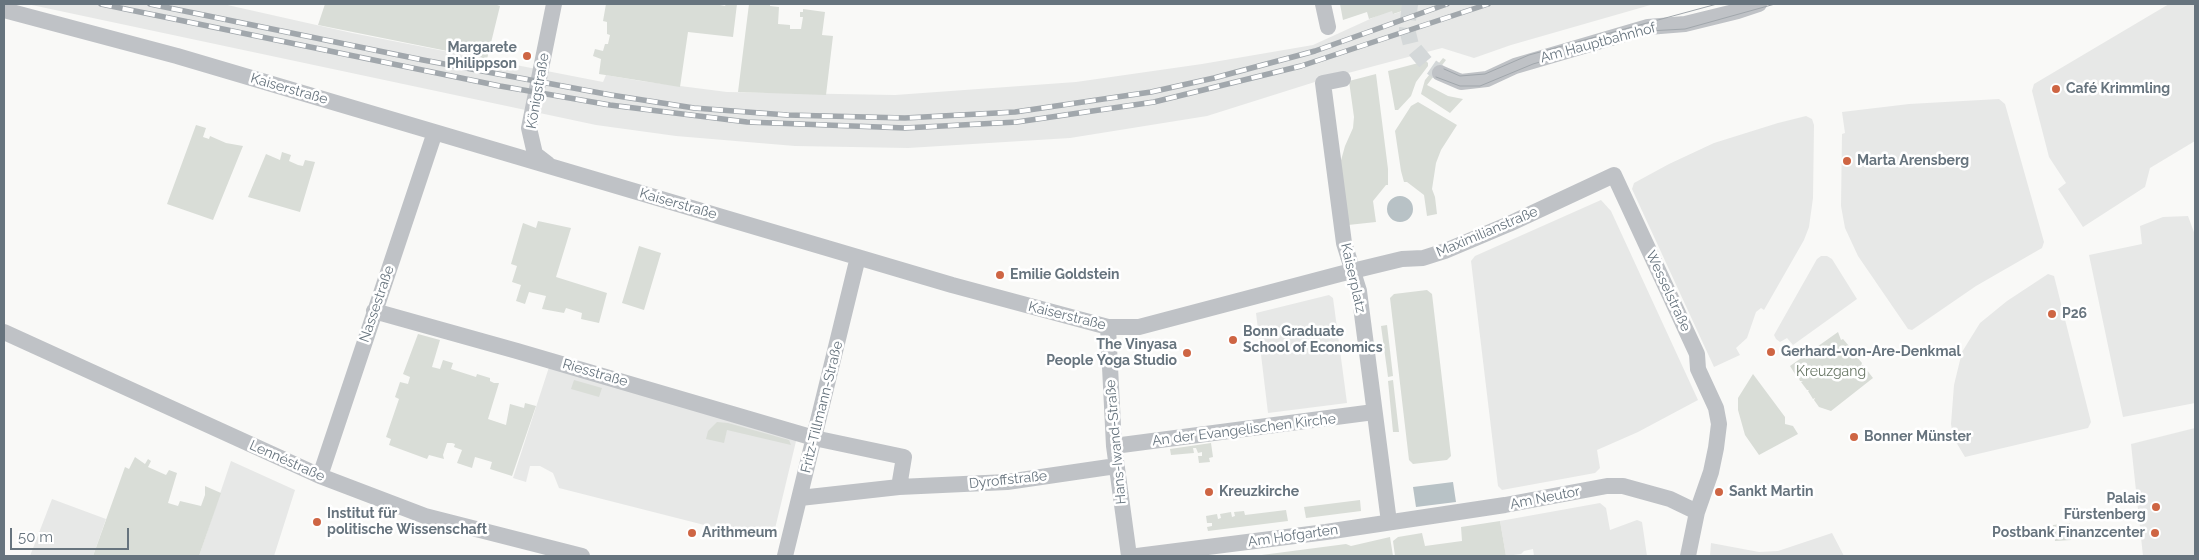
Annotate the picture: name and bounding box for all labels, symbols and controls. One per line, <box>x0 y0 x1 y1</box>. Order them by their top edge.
street label: Am Hauptbahnhof <box>1538 19 1658 67</box>
place label: Margarete Philippson <box>447 40 517 72</box>
marker: Margarete Philippson <box>521 50 533 62</box>
street label: Königstraße <box>523 52 553 130</box>
street label: Kaiserstraße <box>248 70 330 108</box>
place label: Café Krimmling <box>2066 81 2170 97</box>
marker: Café Krimmling <box>2050 83 2062 95</box>
place label: Marta Arensberg <box>1857 153 1969 169</box>
marker: Marta Arensberg <box>1841 155 1853 167</box>
street label: Kaiserstraße <box>637 185 719 223</box>
street label: Maximilianstraße <box>1434 203 1540 261</box>
street label: Kaiserplatz <box>1337 241 1369 315</box>
street label: Wesselstraße <box>1642 248 1694 334</box>
street label: Nassestraße <box>356 263 398 345</box>
place label: Emilie Goldstein <box>1010 267 1119 283</box>
marker: Emilie Goldstein <box>994 269 1006 281</box>
street label: Kaiserstraße <box>1026 298 1108 334</box>
place label: P26 <box>2062 306 2087 322</box>
marker: P26 <box>2046 308 2058 320</box>
place label: Bonn Graduate School of Economics <box>1243 324 1383 357</box>
marker: Bonn Graduate School of Economics <box>1227 334 1239 346</box>
place label: The Vinyasa People Yoga Studio <box>1046 337 1177 370</box>
street label: Fritz-Tillmann-Straße <box>797 339 847 475</box>
place label: Gerhard-von-Are-Denkmal <box>1781 344 1961 360</box>
marker: Gerhard-von-Are-Denkmal <box>1765 346 1777 358</box>
marker: The Vinyasa People Yoga Studio <box>1181 347 1193 359</box>
street label: Riesstraße <box>560 356 630 390</box>
park label: Kreuzgang <box>1796 364 1866 380</box>
street label: Hans-Iwand-Straße <box>1102 379 1130 505</box>
street label: An der Evangelischen Kirche <box>1151 410 1337 450</box>
place label: Bonner Münster <box>1864 429 1971 445</box>
marker: Bonner Münster <box>1848 431 1860 443</box>
street label: Lennéstraße <box>247 437 327 485</box>
street label: Dyroffstraße <box>968 468 1048 492</box>
street label: Am Neutor <box>1509 483 1581 513</box>
place label: Kreuzkirche <box>1219 484 1299 500</box>
place label: Sankt Martin <box>1729 484 1813 500</box>
marker: Kreuzkirche <box>1203 486 1215 498</box>
marker: Sankt Martin <box>1713 486 1725 498</box>
place label: Palais Fürstenberg <box>2064 491 2146 524</box>
marker: Palais Fürstenberg <box>2150 501 2162 513</box>
place label: Institut für politische Wissenschaft <box>327 506 487 538</box>
marker: Institut für politische Wissenschaft <box>311 516 323 528</box>
scale bar <box>12 518 131 550</box>
street label: Am Hofgarten <box>1247 521 1339 551</box>
place label: Arithmeum <box>702 525 777 541</box>
place label: Postbank Finanzcenter <box>1992 525 2145 541</box>
marker: Arithmeum <box>686 527 698 539</box>
marker: Postbank Finanzcenter <box>2149 527 2161 539</box>
text: 50 m <box>18 528 53 546</box>

